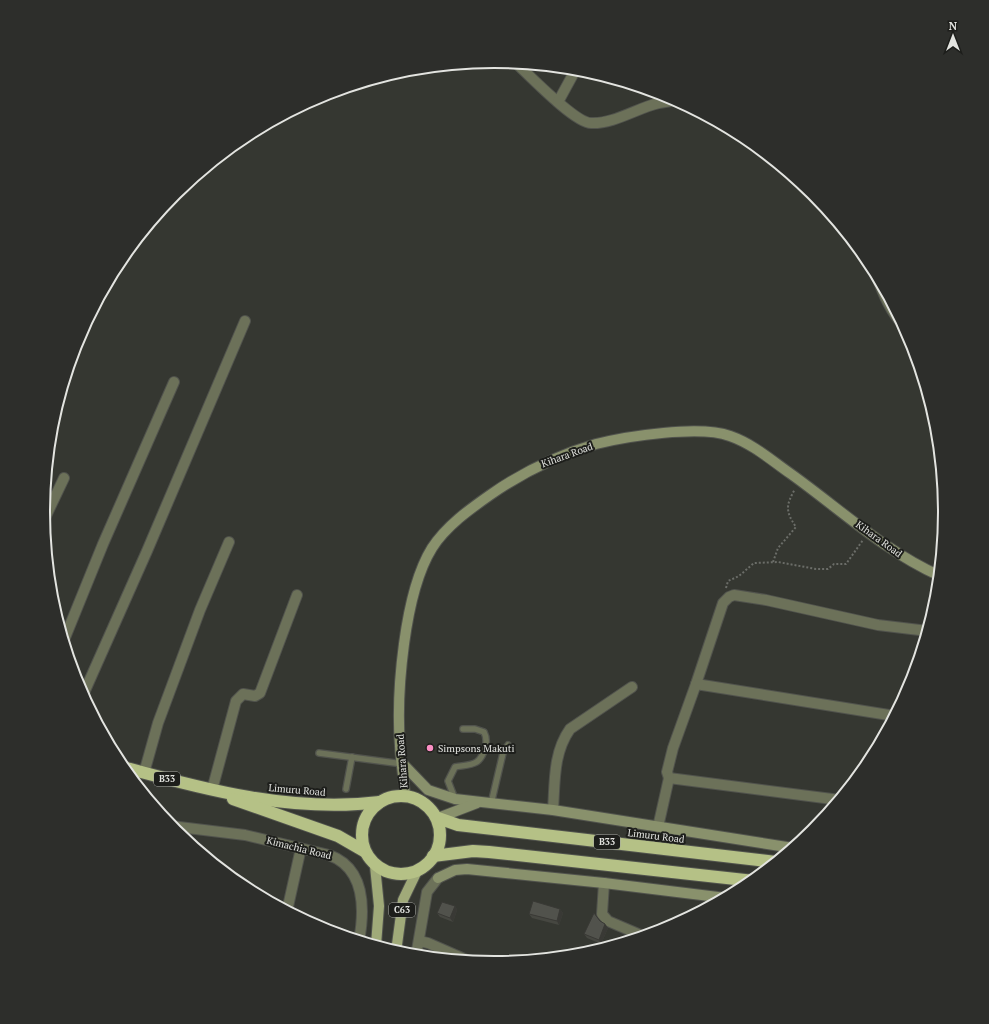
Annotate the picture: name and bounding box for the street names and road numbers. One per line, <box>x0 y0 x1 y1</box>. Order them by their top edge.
street label: Kihara Road <box>539 440 595 470</box>
street label: Kihara Road <box>853 518 905 560</box>
street label: Kihara Road <box>394 733 410 788</box>
road number: B33 <box>154 772 180 786</box>
street label: Limuru Road <box>268 781 326 799</box>
street label: Limuru Road <box>627 826 686 846</box>
street label: Kimachia Road <box>265 834 333 862</box>
road number: B33 <box>594 835 620 849</box>
road number: C63 <box>389 903 415 917</box>

